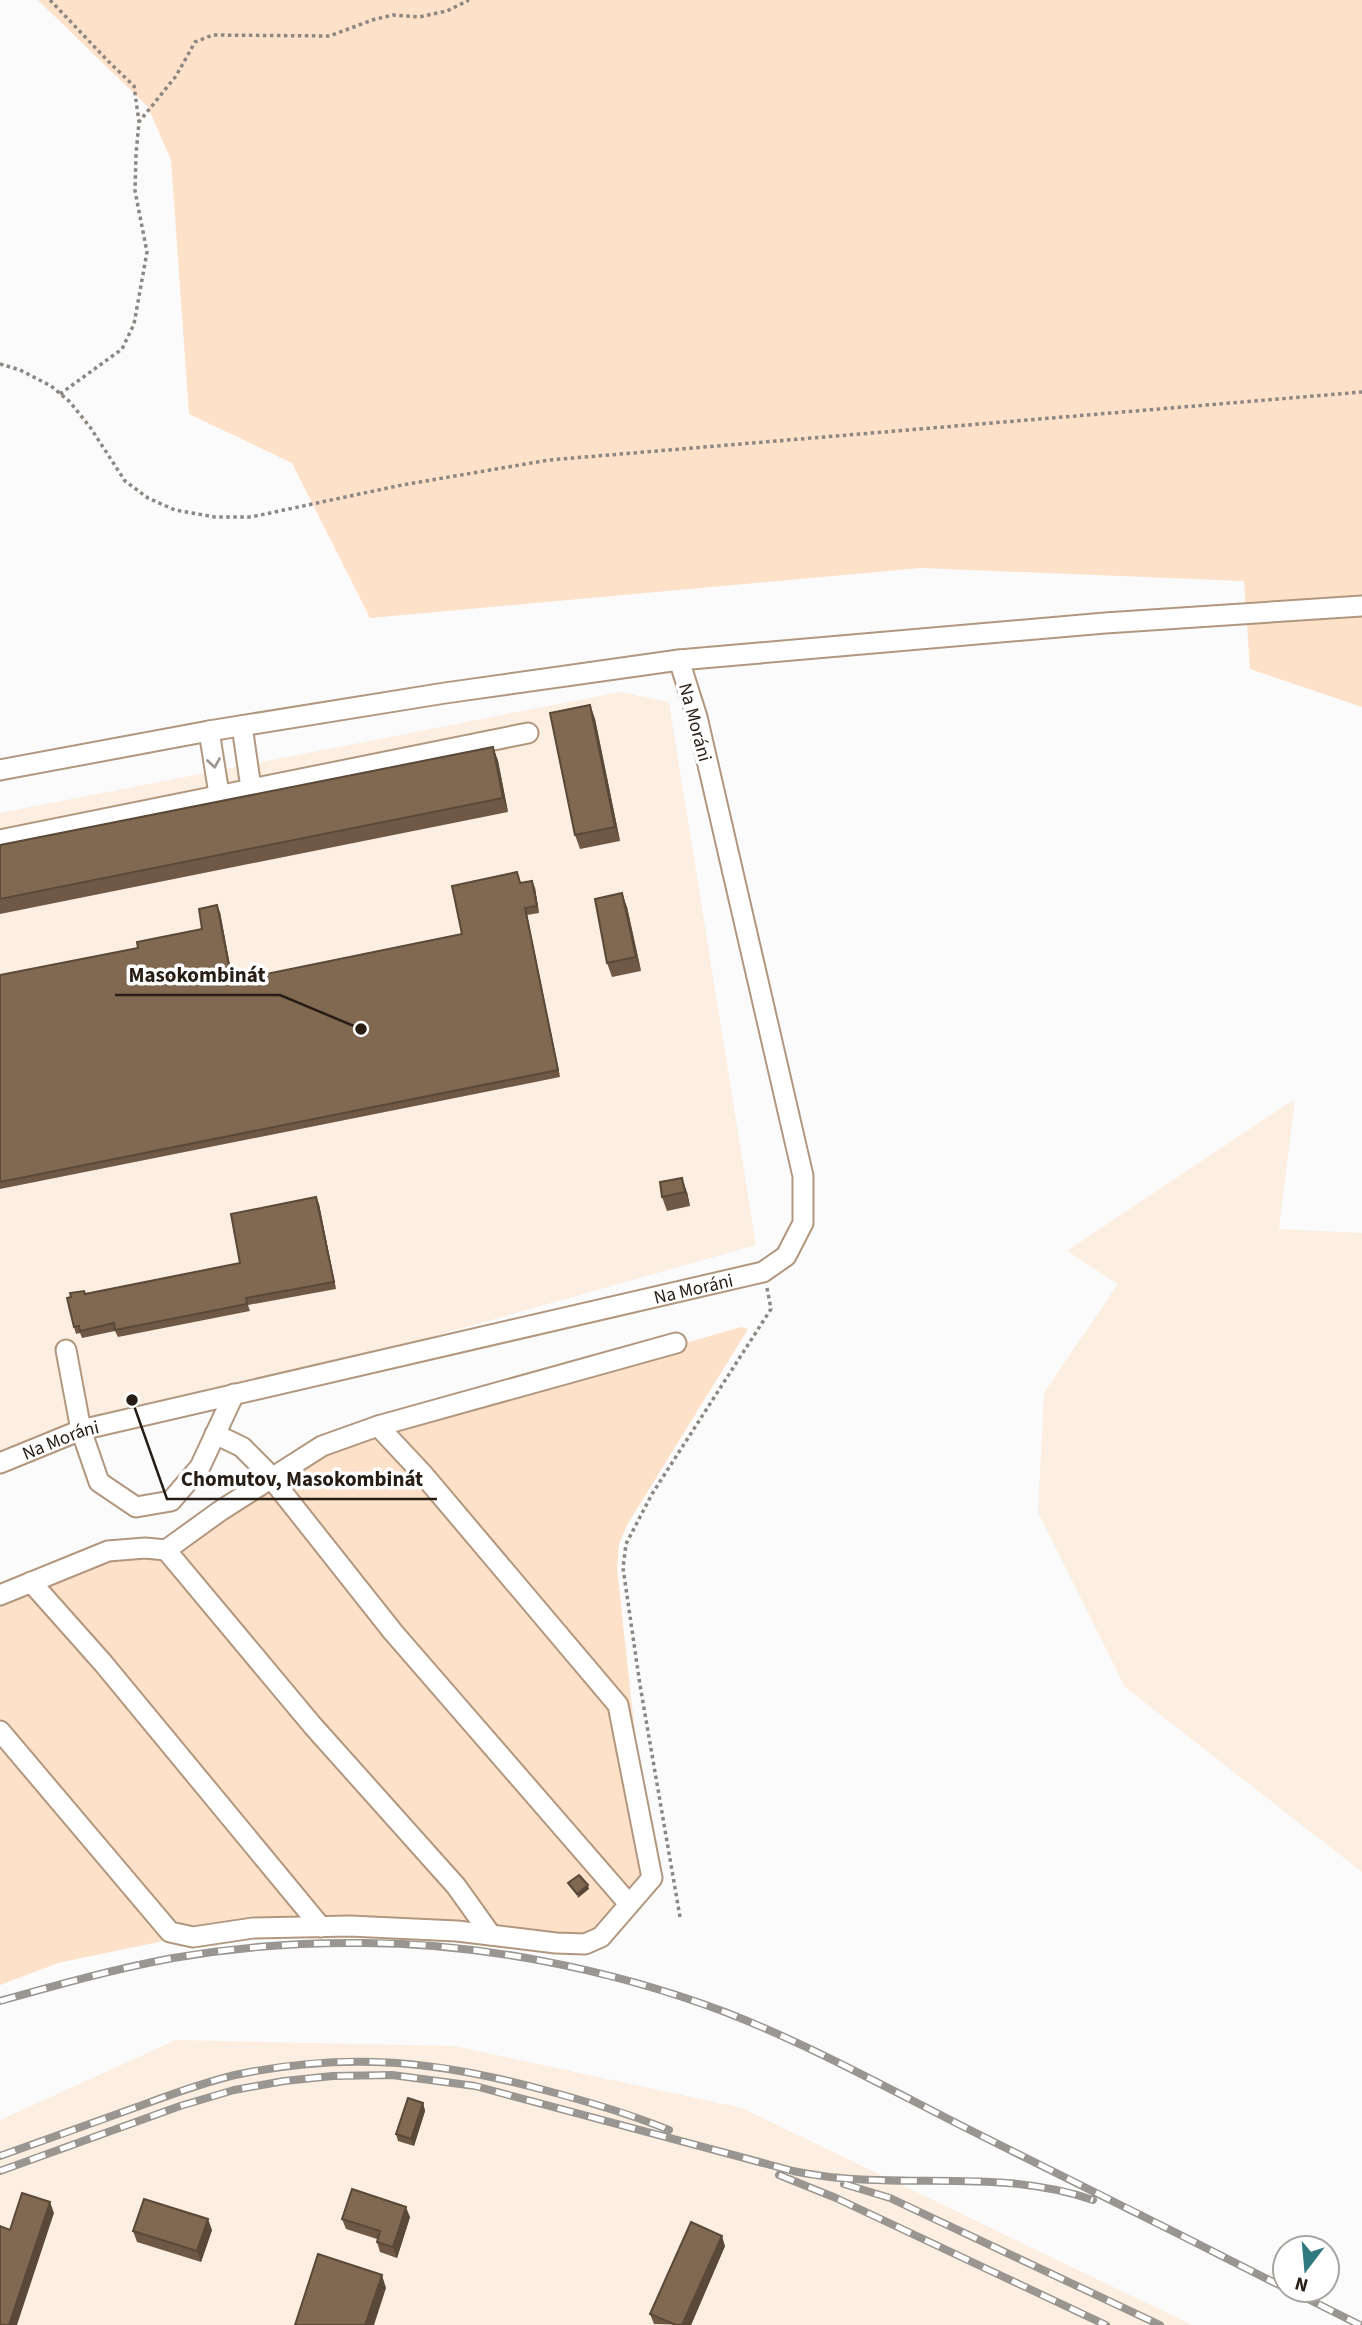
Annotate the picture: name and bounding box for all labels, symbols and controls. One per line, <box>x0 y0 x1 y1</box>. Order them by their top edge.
street label: Na Moráni <box>671 680 718 765</box>
one-way arrow <box>206 757 221 769</box>
callout: Masokombinát <box>115 953 280 995</box>
text: Masokombinát <box>128 960 266 990</box>
street label: Na Moráni <box>651 1267 736 1312</box>
street label: Na Moráni <box>18 1414 102 1468</box>
callout: Chomutov, Masokombinát <box>167 1457 437 1499</box>
text: Chomutov, Masokombinát <box>181 1464 423 1494</box>
north arrow <box>1271 2234 1341 2304</box>
text: N <box>1292 2269 1312 2299</box>

